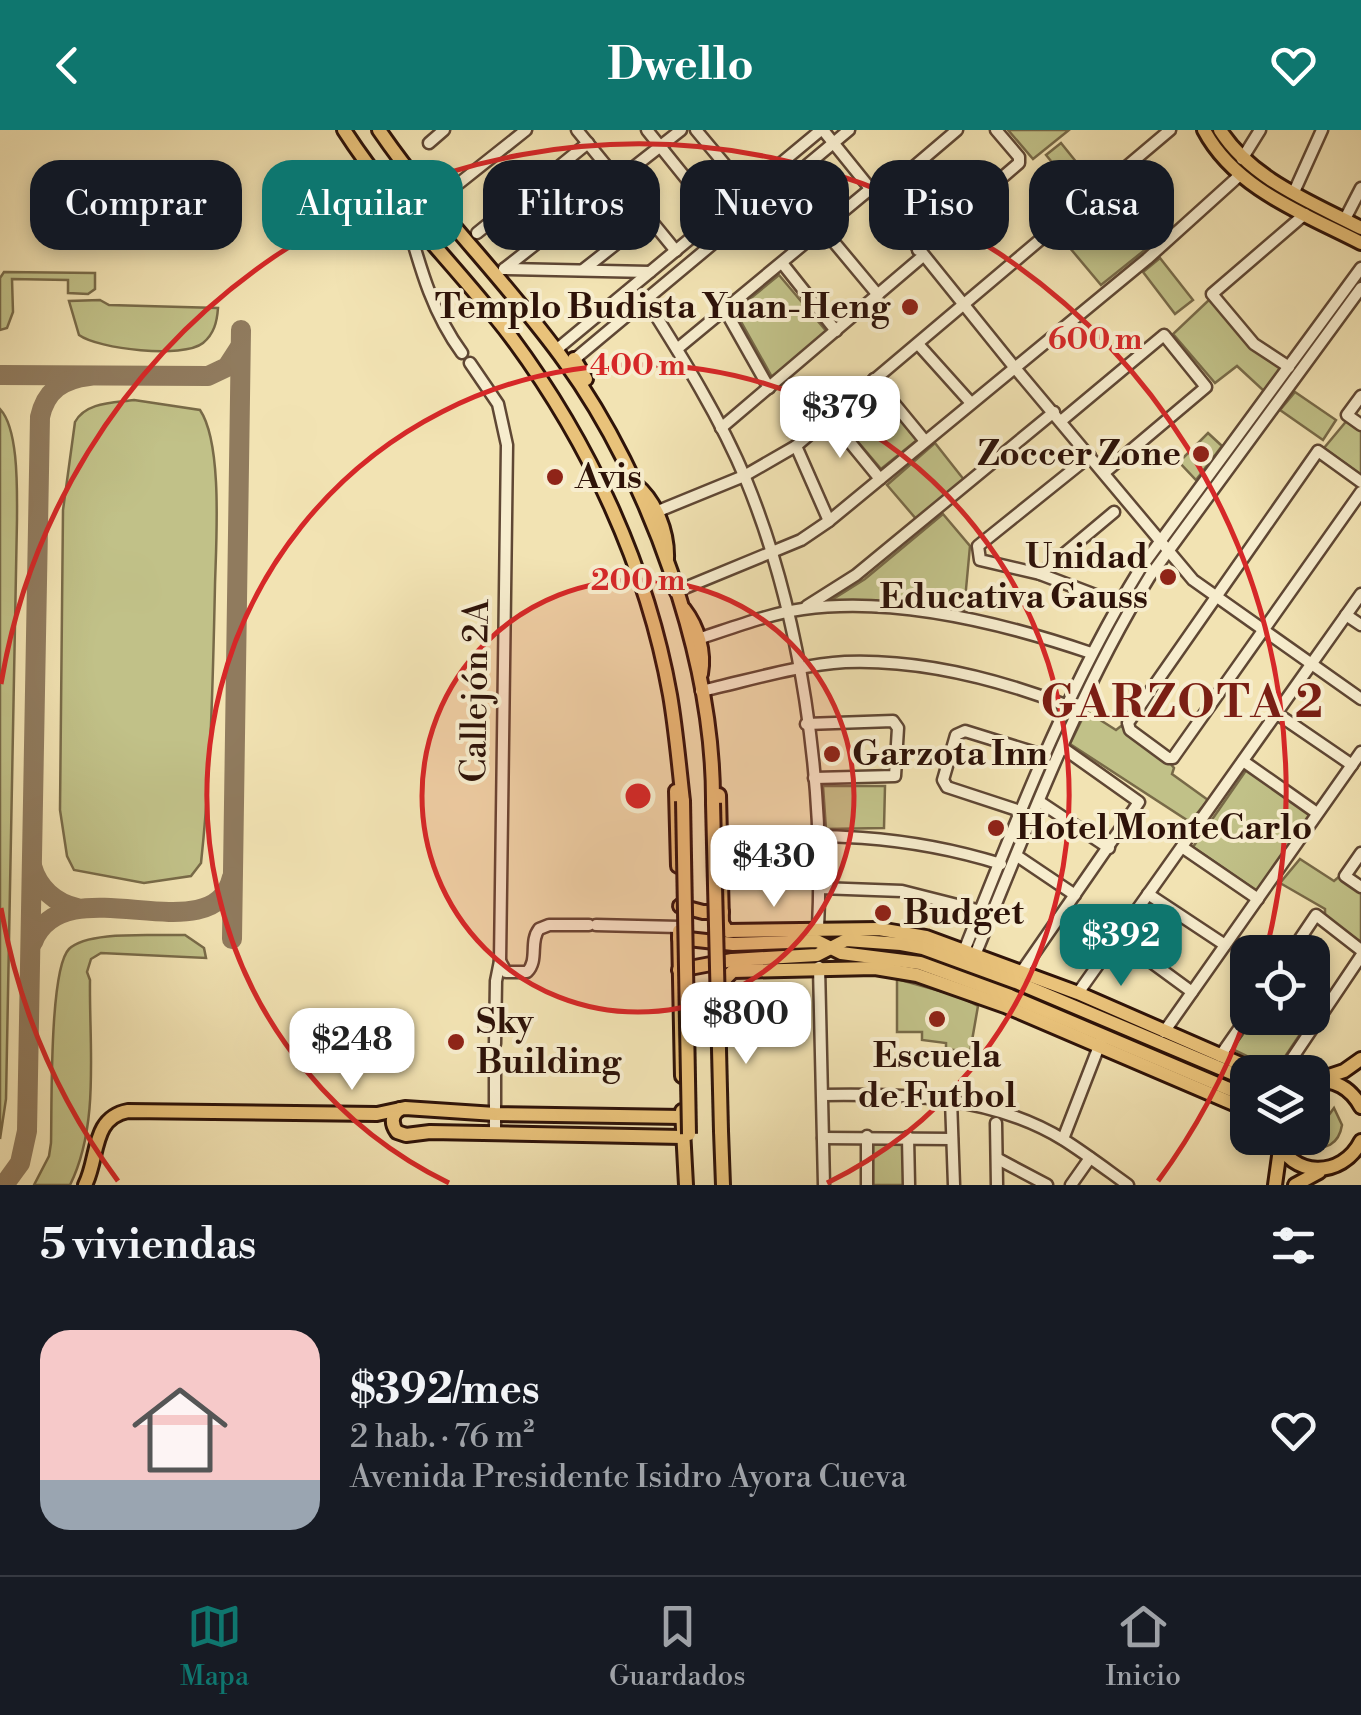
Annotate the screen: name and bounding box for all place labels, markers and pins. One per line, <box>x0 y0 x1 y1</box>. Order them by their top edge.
place label: Templo Budista Yuan-Heng <box>435 286 891 329</box>
marker: Templo Budista Yuan-Heng <box>899 296 921 318</box>
pin: $379 <box>781 376 899 461</box>
place label: Zoccer Zone <box>978 433 1181 476</box>
marker: Zoccer Zone <box>1190 443 1212 465</box>
place label: Avis <box>574 456 642 499</box>
marker: Avis <box>544 466 566 488</box>
place label: Unidad Educativa Gauss <box>879 536 1148 619</box>
marker: Unidad Educativa Gauss <box>1157 566 1179 588</box>
place label: Garzota Inn <box>852 733 1048 776</box>
marker: Garzota Inn <box>821 743 843 765</box>
centre of rings <box>620 778 656 814</box>
place label: Hotel MonteCarlo <box>1016 807 1312 850</box>
marker: Hotel MonteCarlo <box>985 817 1007 839</box>
pin: $430 <box>715 825 833 910</box>
place label: Budget <box>903 892 1024 935</box>
marker: Budget <box>872 902 894 924</box>
pin: $392 <box>1062 904 1180 989</box>
pin: $800 <box>687 982 805 1067</box>
place label: Sky Building <box>476 1001 622 1084</box>
pin: $248 <box>293 1008 411 1093</box>
marker: Escuela de Futbol <box>926 1008 948 1030</box>
marker: Sky Building <box>445 1031 467 1053</box>
place label: Escuela de Futbol <box>858 1035 1016 1118</box>

